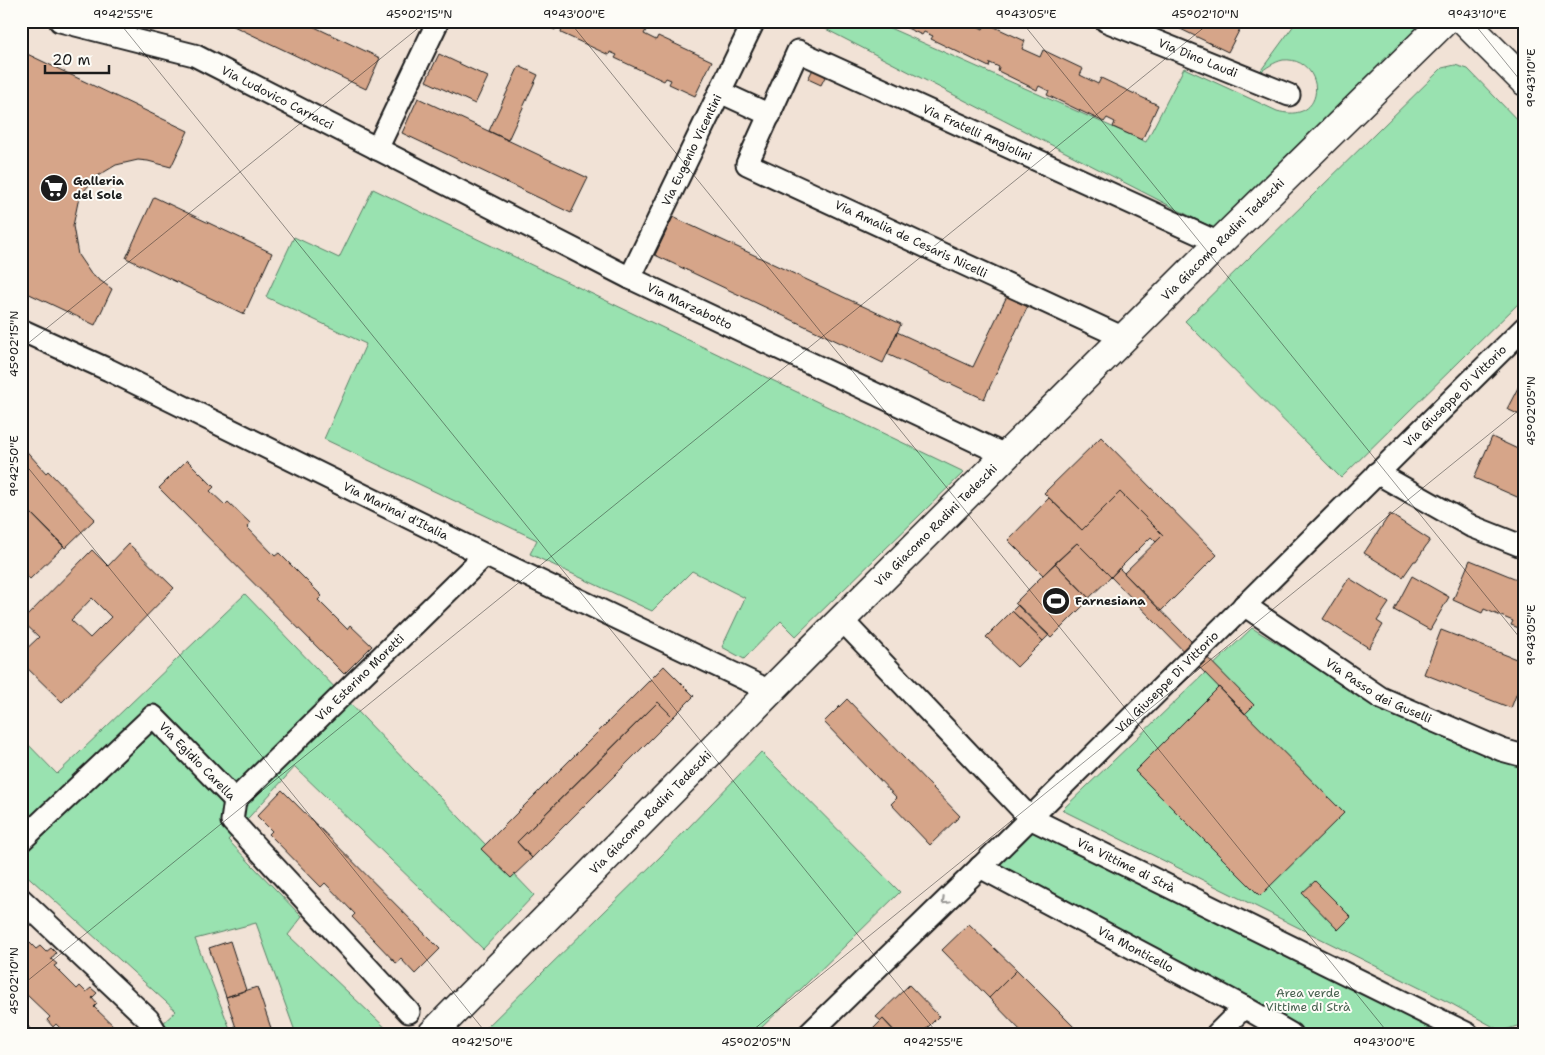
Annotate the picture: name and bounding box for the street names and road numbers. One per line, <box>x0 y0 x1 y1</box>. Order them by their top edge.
street label: Via Dino Laudi <box>1156 35 1240 81</box>
street label: Via Ludovico Carracci <box>218 62 336 133</box>
street label: Via Eugenio Vicentini <box>658 91 726 209</box>
street label: Via Fratelli Angiolini <box>920 101 1034 165</box>
street label: Via Giacomo Radini Tedeschi <box>1158 175 1288 304</box>
street label: Via Amalia de Cesaris Nicelli <box>832 197 990 281</box>
street label: Via Marzabotto <box>644 279 735 333</box>
street label: Via Giuseppe Di Vittorio <box>1400 342 1510 451</box>
street label: Via Giacomo Radini Tedeschi <box>871 461 1001 590</box>
street label: Via Marinai d'Italia <box>340 478 451 544</box>
street label: Via Giuseppe Di Vittorio <box>1112 628 1222 737</box>
street label: Via Esterino Moretti <box>312 630 408 725</box>
street label: Via Passo dei Guselli <box>1322 655 1434 727</box>
street label: Via Egidio Carella <box>155 719 239 804</box>
street label: Via Giacomo Radini Tedeschi <box>586 747 715 878</box>
street label: Via Vittime di Strà <box>1074 834 1178 897</box>
street label: Via Monticello <box>1095 923 1176 976</box>

